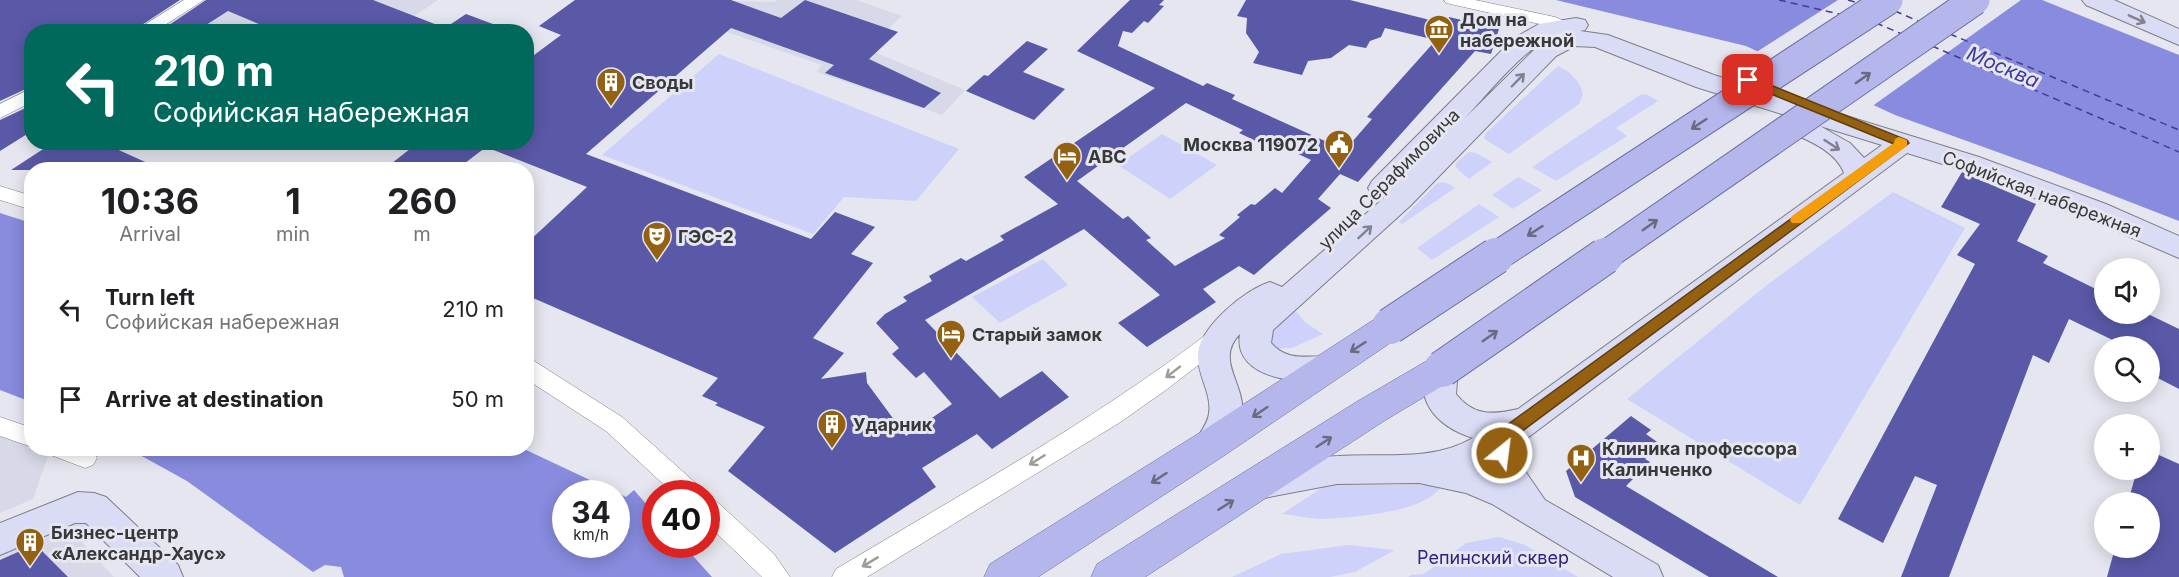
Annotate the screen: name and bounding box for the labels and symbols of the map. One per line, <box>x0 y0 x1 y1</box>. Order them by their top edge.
place label: Дом на набережной <box>1460 9 1574 51</box>
museum icon: Дом на набережной <box>1423 13 1455 55</box>
one-way arrow <box>2127 13 2145 25</box>
water label: Москва <box>1963 41 2043 93</box>
pin <box>1722 54 1773 105</box>
building icon: Своды <box>595 66 627 108</box>
place label: Своды <box>632 72 693 93</box>
one-way arrow <box>1854 72 1870 84</box>
one-way arrow <box>1511 73 1526 88</box>
street label: улица Серафимовича <box>1314 104 1464 254</box>
one-way arrow <box>1691 118 1707 130</box>
public building icon: Москва 119072 <box>1323 128 1355 170</box>
place label: Москва 119072 <box>1183 134 1318 155</box>
one-way arrow <box>1824 139 1840 151</box>
hotel icon: ABC <box>1051 140 1083 182</box>
place label: ABC <box>1088 146 1127 167</box>
street label: Софийская набережная <box>1940 146 2144 242</box>
one-way arrow <box>1642 219 1658 231</box>
theatre icon: ГЭС-2 <box>641 220 673 262</box>
one-way arrow <box>1357 225 1372 239</box>
one-way arrow <box>1528 225 1544 237</box>
place label: ГЭС-2 <box>678 226 734 247</box>
hotel icon: Старый замок <box>935 318 967 360</box>
place label: Старый замок <box>972 324 1102 345</box>
one-way arrow <box>1481 330 1498 342</box>
one-way arrow <box>1350 340 1367 353</box>
one-way arrow <box>1165 366 1181 379</box>
one-way arrow <box>1253 406 1269 418</box>
building icon: Ударник <box>816 408 848 450</box>
place label: Ударник <box>853 414 933 435</box>
position arrow <box>1470 421 1534 485</box>
one-way arrow <box>1316 435 1333 448</box>
place label: Клиника профессора Калинченко <box>1602 438 1797 480</box>
hospital icon: Клиника профессора Калинченко <box>1565 442 1597 484</box>
one-way arrow <box>1029 455 1046 467</box>
one-way arrow <box>1151 472 1168 484</box>
speed limit sign: 40 <box>642 480 720 558</box>
one-way arrow <box>1217 498 1234 511</box>
place label: Бизнес-центр «Александр-Хаус» <box>51 522 226 564</box>
building icon: Бизнес-центр «Александр-Хаус» <box>14 526 46 568</box>
park label: Репинский сквер <box>1417 547 1569 568</box>
one-way arrow <box>862 556 879 568</box>

